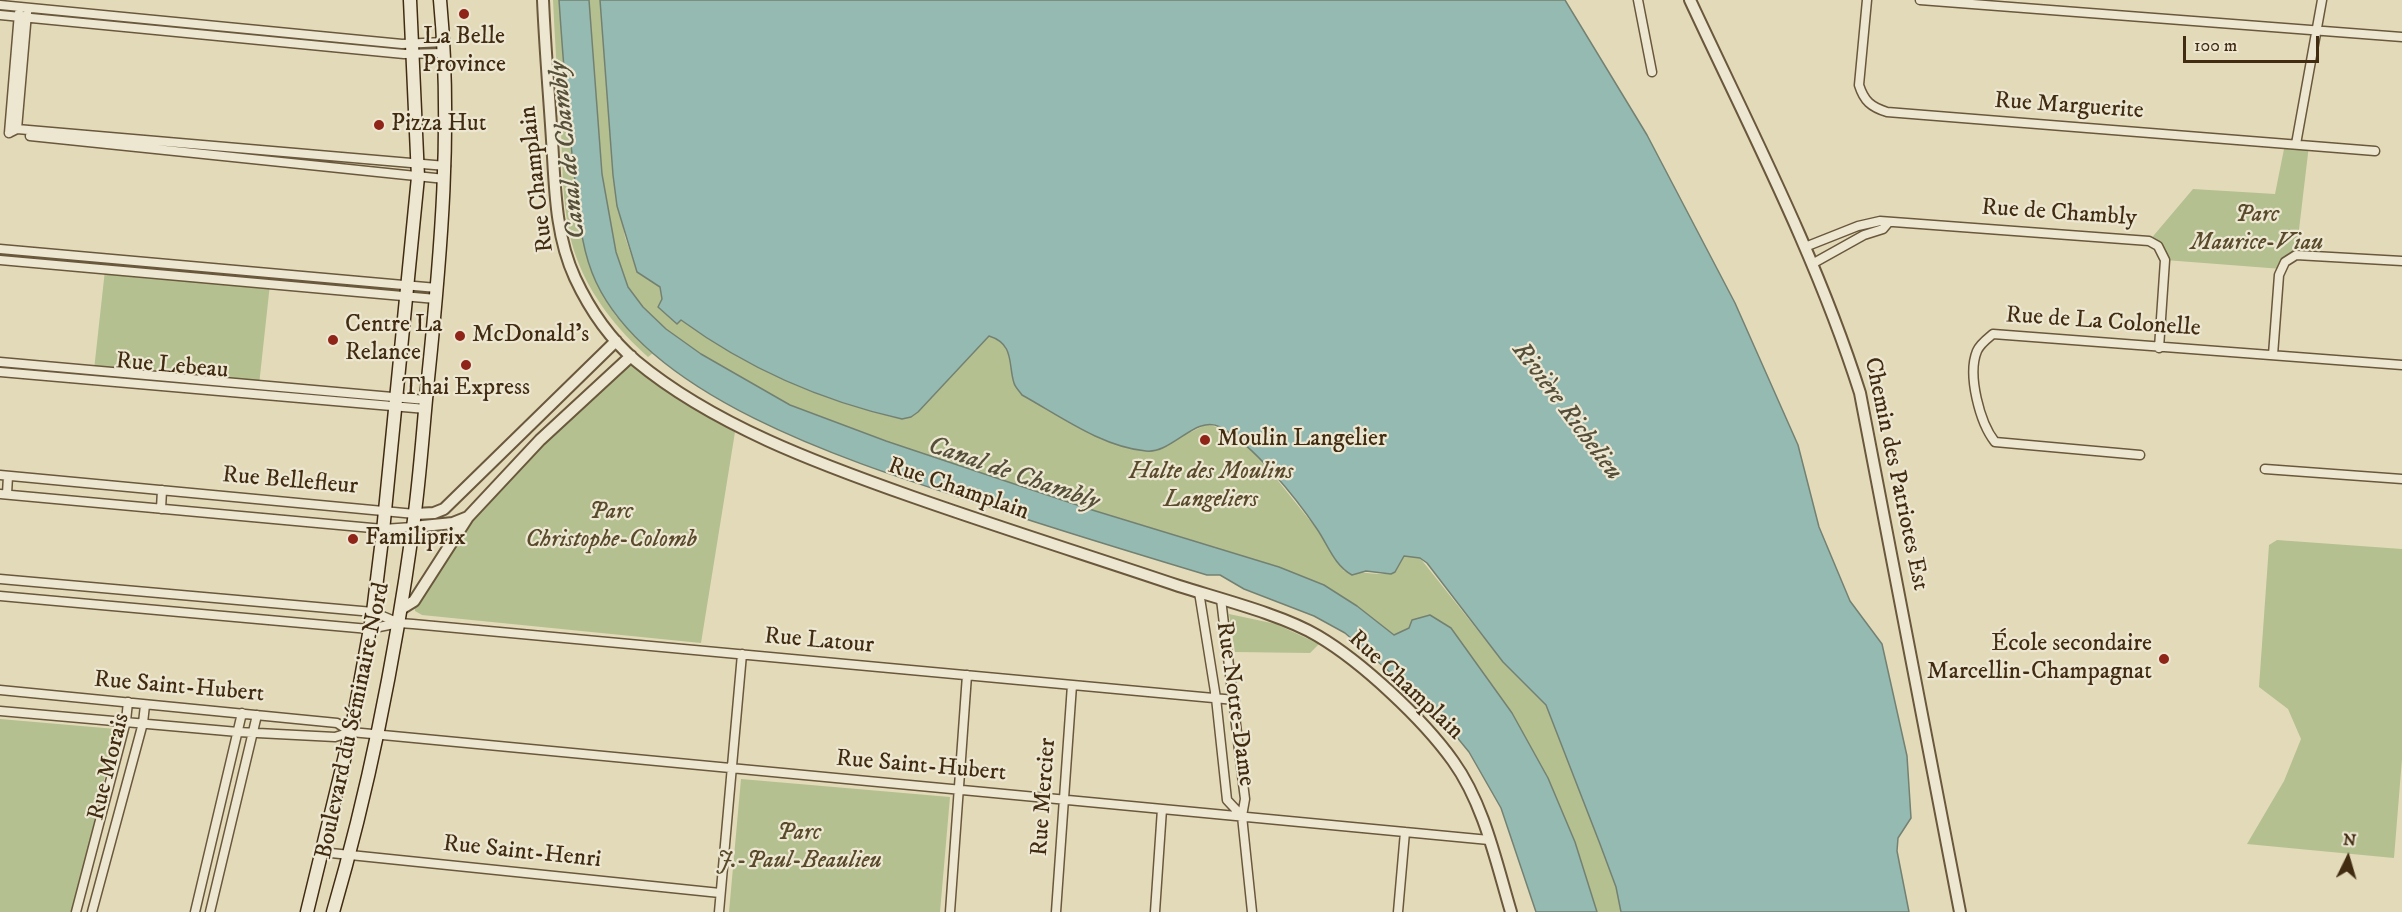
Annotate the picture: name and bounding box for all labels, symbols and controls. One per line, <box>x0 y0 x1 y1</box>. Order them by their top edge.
marker: La Belle Province <box>457 7 471 21</box>
place label: La Belle Province <box>422 24 506 80</box>
scale bar <box>2186 24 2322 62</box>
text: 100 m <box>2194 35 2237 57</box>
water label: Canal de Chambly <box>544 59 594 241</box>
street label: Rue Marguerite <box>1993 87 2145 127</box>
street label: Rue Champlain <box>515 104 561 254</box>
place label: Pizza Hut <box>391 111 486 139</box>
marker: Pizza Hut <box>372 118 386 132</box>
street label: Rue de Chambly <box>1980 194 2138 234</box>
park label: Parc Maurice-Viau <box>2191 202 2323 258</box>
street label: Rue de La Colonelle <box>2005 302 2201 344</box>
place label: Centre La Relance <box>345 312 442 368</box>
place label: McDonald's <box>472 322 589 350</box>
marker: McDonald's <box>453 329 467 343</box>
marker: Centre La Relance <box>326 333 340 347</box>
water label: Rivière Richelieu <box>1504 337 1628 487</box>
street label: Rue Lebeau <box>115 348 229 386</box>
street label: Chemin des Patriotes Est <box>1856 355 1934 593</box>
marker: Thai Express <box>459 358 473 372</box>
place label: Thai Express <box>402 375 530 403</box>
place label: Moulin Langelier <box>1217 426 1387 454</box>
water label: Canal de Chambly <box>923 431 1103 519</box>
marker: Moulin Langelier <box>1198 433 1212 447</box>
street label: Rue Champlain <box>884 452 1032 528</box>
park label: Halte des Moulins Langeliers <box>1129 459 1293 515</box>
street label: Rue Bellefleur <box>221 462 359 502</box>
park label: Parc Christophe-Colomb <box>525 499 697 555</box>
place label: Familiprix <box>365 525 466 553</box>
marker: Familiprix <box>346 532 360 546</box>
street label: Boulevard du Séminaire Nord <box>311 580 397 862</box>
street label: Rue Notre-Dame <box>1208 620 1260 788</box>
street label: Rue Latour <box>763 623 875 661</box>
street label: Rue Champlain <box>1341 625 1469 747</box>
place label: École secondaire Marcellin-Champagnat <box>1927 631 2152 687</box>
marker: École secondaire Marcellin-Champagnat <box>2157 652 2171 666</box>
street label: Rue Saint-Hubert <box>93 666 265 710</box>
street label: Rue Morais <box>83 711 137 823</box>
street label: Rue Mercier <box>1027 737 1063 857</box>
street label: Rue Saint-Hubert <box>835 745 1007 789</box>
park label: Parc J.-Paul-Beaulieu <box>716 820 882 876</box>
north arrow <box>2318 828 2378 888</box>
street label: Rue Saint-Henri <box>442 830 602 876</box>
text: N <box>2342 830 2357 851</box>

